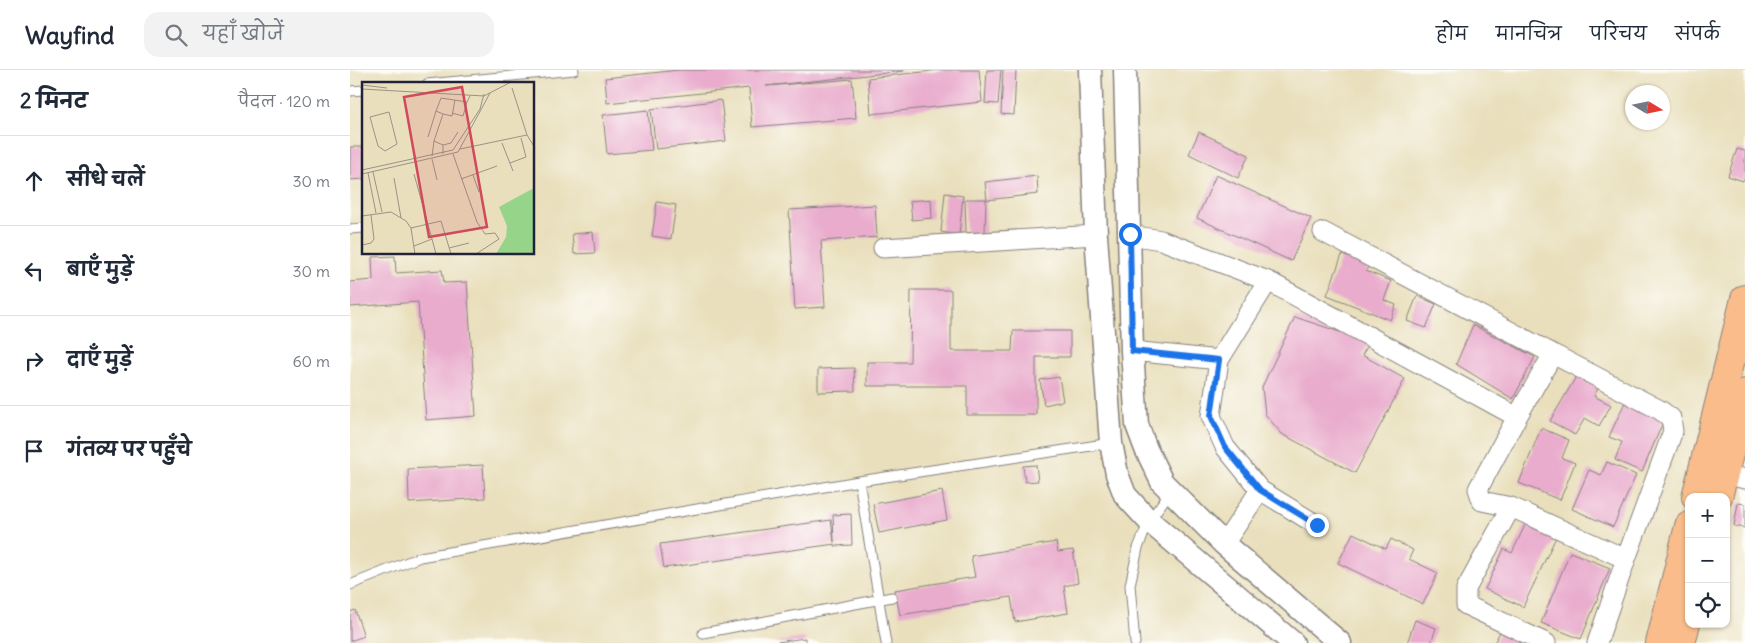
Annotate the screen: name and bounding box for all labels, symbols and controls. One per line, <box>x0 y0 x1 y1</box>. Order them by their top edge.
search box <box>144 12 494 57</box>
text: Wayfind <box>25 20 114 50</box>
icon: search <box>162 21 190 49</box>
text: यहाँ खोजें <box>202 21 284 45</box>
text: होम <box>1436 22 1468 45</box>
text: मानचित्र <box>1496 22 1562 45</box>
text: परिचय <box>1590 22 1647 45</box>
text: संपर्क <box>1675 22 1720 45</box>
inset map <box>362 82 535 255</box>
north arrow <box>1625 85 1670 130</box>
text: 2 मिनट <box>20 87 87 114</box>
text: पैदल · 120 m <box>238 91 330 111</box>
icon: ahead <box>20 167 48 195</box>
text: सीधे चलें <box>67 167 144 191</box>
text: 30 m <box>293 171 330 191</box>
route start <box>1119 223 1142 246</box>
icon: left <box>20 257 48 285</box>
text: बाएँ मुड़ें <box>67 257 133 281</box>
text: 30 m <box>293 261 330 281</box>
icon: right <box>20 347 48 375</box>
text: दाएँ मुड़ें <box>67 347 133 371</box>
text: 60 m <box>292 351 330 371</box>
icon: arrive <box>20 437 48 465</box>
text: गंतव्य पर पहुँचे <box>67 437 192 461</box>
map controls <box>1685 493 1730 628</box>
button: + <box>1685 493 1730 538</box>
route end <box>1306 514 1329 537</box>
button: − <box>1685 538 1730 583</box>
button: locate <box>1685 583 1730 628</box>

